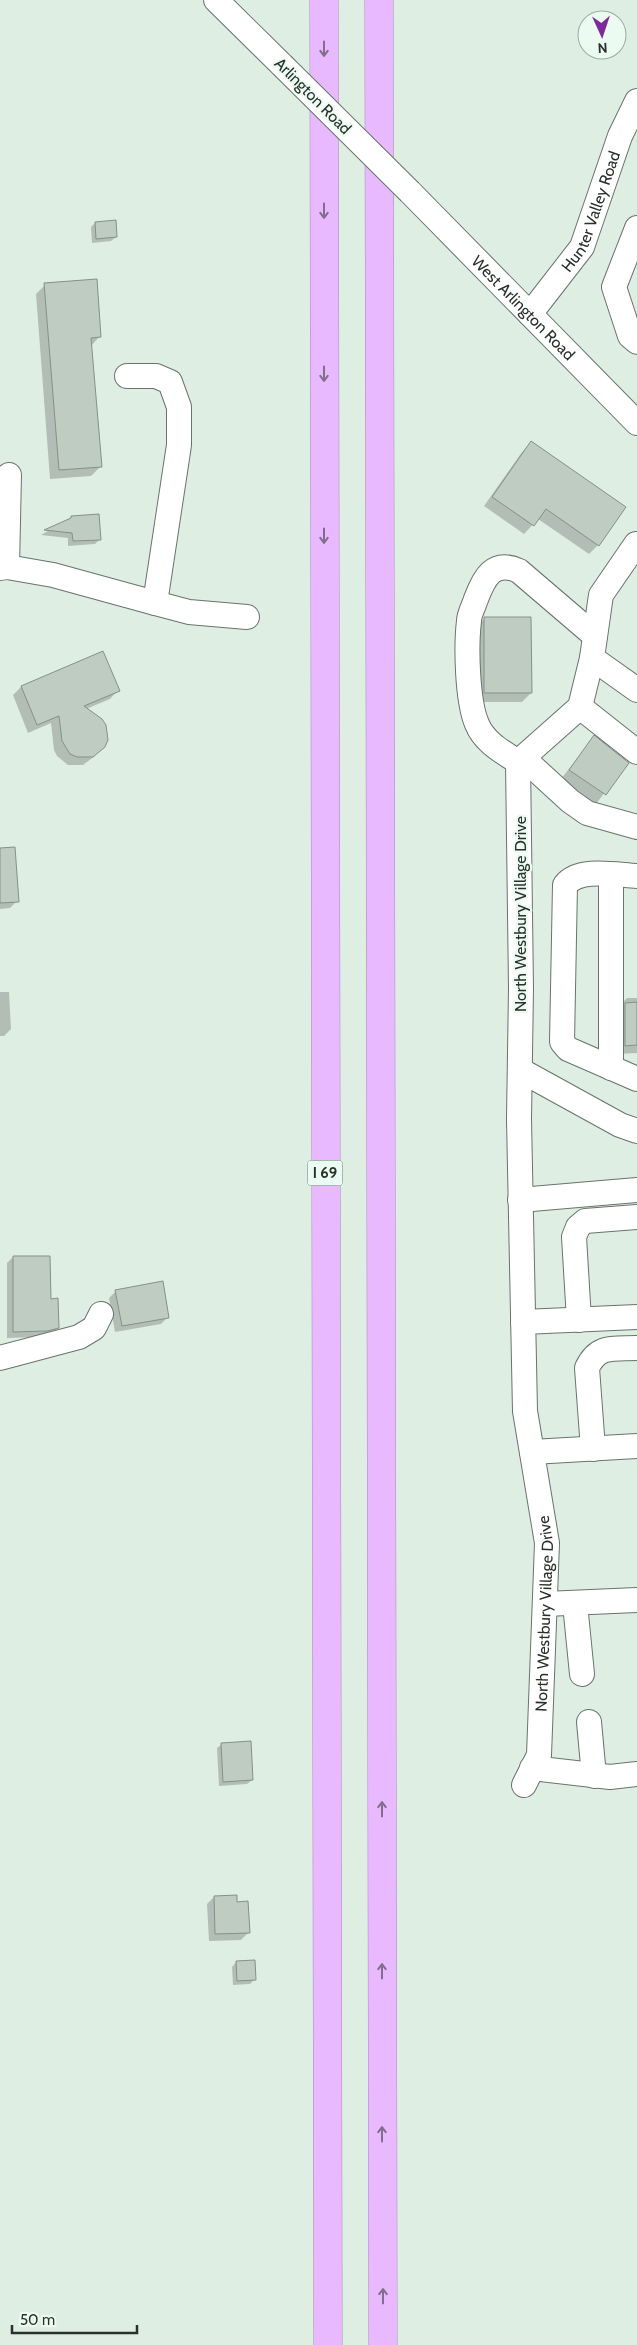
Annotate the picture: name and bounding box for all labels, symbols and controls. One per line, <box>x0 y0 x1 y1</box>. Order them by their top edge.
north arrow <box>577 10 627 60</box>
text: N <box>597 39 608 57</box>
one-way arrow <box>319 40 329 56</box>
street label: Arlington Road <box>271 54 355 138</box>
street label: Hunter Valley Road <box>557 148 624 275</box>
one-way arrow <box>319 202 329 219</box>
street label: West Arlington Road <box>468 251 579 364</box>
one-way arrow <box>319 365 329 381</box>
one-way arrow <box>319 528 328 544</box>
street label: North Westbury Village Drive <box>511 816 530 1012</box>
road number: I 69 <box>308 1160 342 1186</box>
street label: North Westbury Village Drive <box>531 1514 557 1712</box>
one-way arrow <box>377 1801 387 1818</box>
one-way arrow <box>377 1964 387 1980</box>
one-way arrow <box>377 2126 387 2142</box>
one-way arrow <box>378 2289 388 2305</box>
scale bar <box>12 2302 138 2334</box>
text: 50 m <box>20 2311 55 2329</box>

